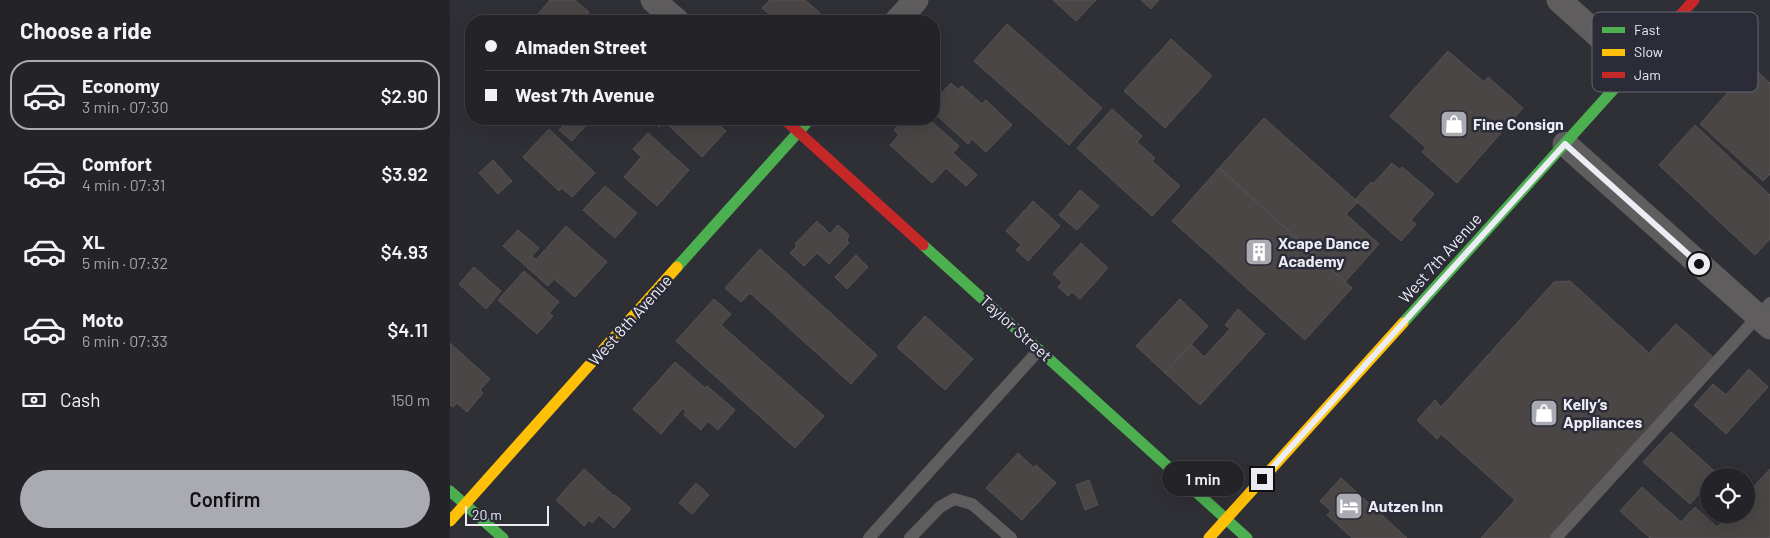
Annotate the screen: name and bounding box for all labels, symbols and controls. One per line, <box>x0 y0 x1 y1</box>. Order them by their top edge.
legend <box>1592 12 1758 92</box>
text: Choose a ride <box>20 17 152 43</box>
text: Fast <box>1634 21 1660 38</box>
text: Almaden Street <box>515 35 647 58</box>
text: Slow <box>1634 43 1663 60</box>
text: Jam <box>1634 66 1661 83</box>
icon: car <box>22 73 67 118</box>
text: Economy <box>82 74 160 97</box>
text: West 7th Avenue <box>515 83 655 106</box>
text: $2.90 <box>381 84 428 107</box>
text: 3 min · 07:30 <box>82 97 168 116</box>
shop icon: Fine Consign <box>1439 109 1469 139</box>
place label: Fine Consign <box>1473 114 1564 133</box>
icon: car <box>22 151 67 196</box>
text: Comfort <box>82 152 152 175</box>
text: $3.92 <box>381 162 428 185</box>
text: 4 min · 07:31 <box>82 175 165 194</box>
street label: West 7th Avenue <box>1394 209 1485 307</box>
icon: car <box>22 229 67 274</box>
text: XL <box>82 230 105 253</box>
place label: Xcape Dance Academy <box>1278 233 1370 270</box>
building icon: Xcape Dance Academy <box>1244 237 1274 267</box>
text: $4.93 <box>381 240 428 263</box>
text: 5 min · 07:32 <box>82 253 168 272</box>
route start <box>1688 253 1710 275</box>
street label: West 8th Avenue <box>584 271 675 369</box>
street label: Taylor Street <box>977 291 1056 365</box>
icon: car <box>22 307 67 352</box>
text: Moto <box>82 308 124 331</box>
text: $4.11 <box>387 318 428 341</box>
text: 6 min · 07:33 <box>82 331 168 350</box>
icon: cash <box>20 386 48 414</box>
text: Cash <box>60 388 101 411</box>
text: 150 m <box>391 390 430 409</box>
place label: Kelly’s Appliances <box>1563 394 1642 431</box>
shop icon: Kelly’s Appliances <box>1529 398 1559 428</box>
callout: 1 min <box>1162 462 1244 496</box>
route end <box>1251 468 1273 490</box>
map controls <box>1700 468 1755 523</box>
button: locate <box>1700 468 1755 523</box>
text: 1 min <box>1186 469 1220 488</box>
button: Confirm <box>20 470 430 528</box>
hotel icon: Autzen Inn <box>1334 491 1364 521</box>
place label: Autzen Inn <box>1368 496 1443 515</box>
scale bar <box>465 503 549 526</box>
text: 20 m <box>472 506 502 523</box>

